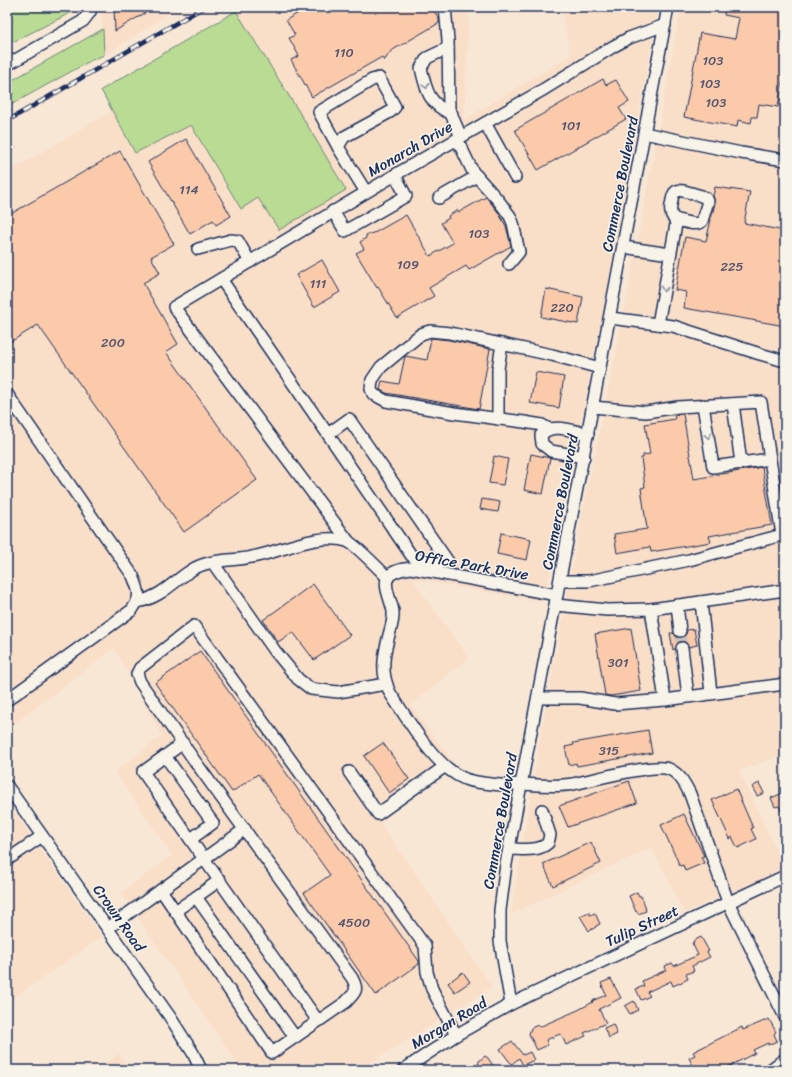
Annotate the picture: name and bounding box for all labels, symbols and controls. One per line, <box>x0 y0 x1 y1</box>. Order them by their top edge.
house number: 110 <box>334 41 354 64</box>
house number: 103 <box>703 49 723 72</box>
house number: 103 <box>700 72 720 95</box>
one-way arrow <box>421 82 430 89</box>
house number: 103 <box>706 91 726 114</box>
street label: Commerce Boulevard <box>594 113 646 254</box>
street label: Monarch Drive <box>362 114 458 184</box>
house number: 101 <box>561 114 581 137</box>
house number: 114 <box>179 178 199 201</box>
house number: 103 <box>469 222 489 245</box>
house number: 109 <box>397 253 419 276</box>
house number: 225 <box>721 255 744 278</box>
house number: 111 <box>310 272 327 295</box>
one-way arrow <box>660 286 668 292</box>
house number: 220 <box>550 296 574 319</box>
house number: 200 <box>101 331 125 354</box>
street label: Commerce Boulevard <box>534 431 586 572</box>
one-way arrow <box>703 433 712 439</box>
street label: Office Park Drive <box>413 542 531 588</box>
house number: 301 <box>608 651 629 674</box>
house number: 315 <box>599 739 619 762</box>
street label: Commerce Boulevard <box>475 750 525 891</box>
street label: Crown Road <box>86 879 153 958</box>
street label: Tulip Street <box>601 897 683 954</box>
house number: 4500 <box>338 911 370 934</box>
street label: Morgan Road <box>406 989 493 1056</box>

